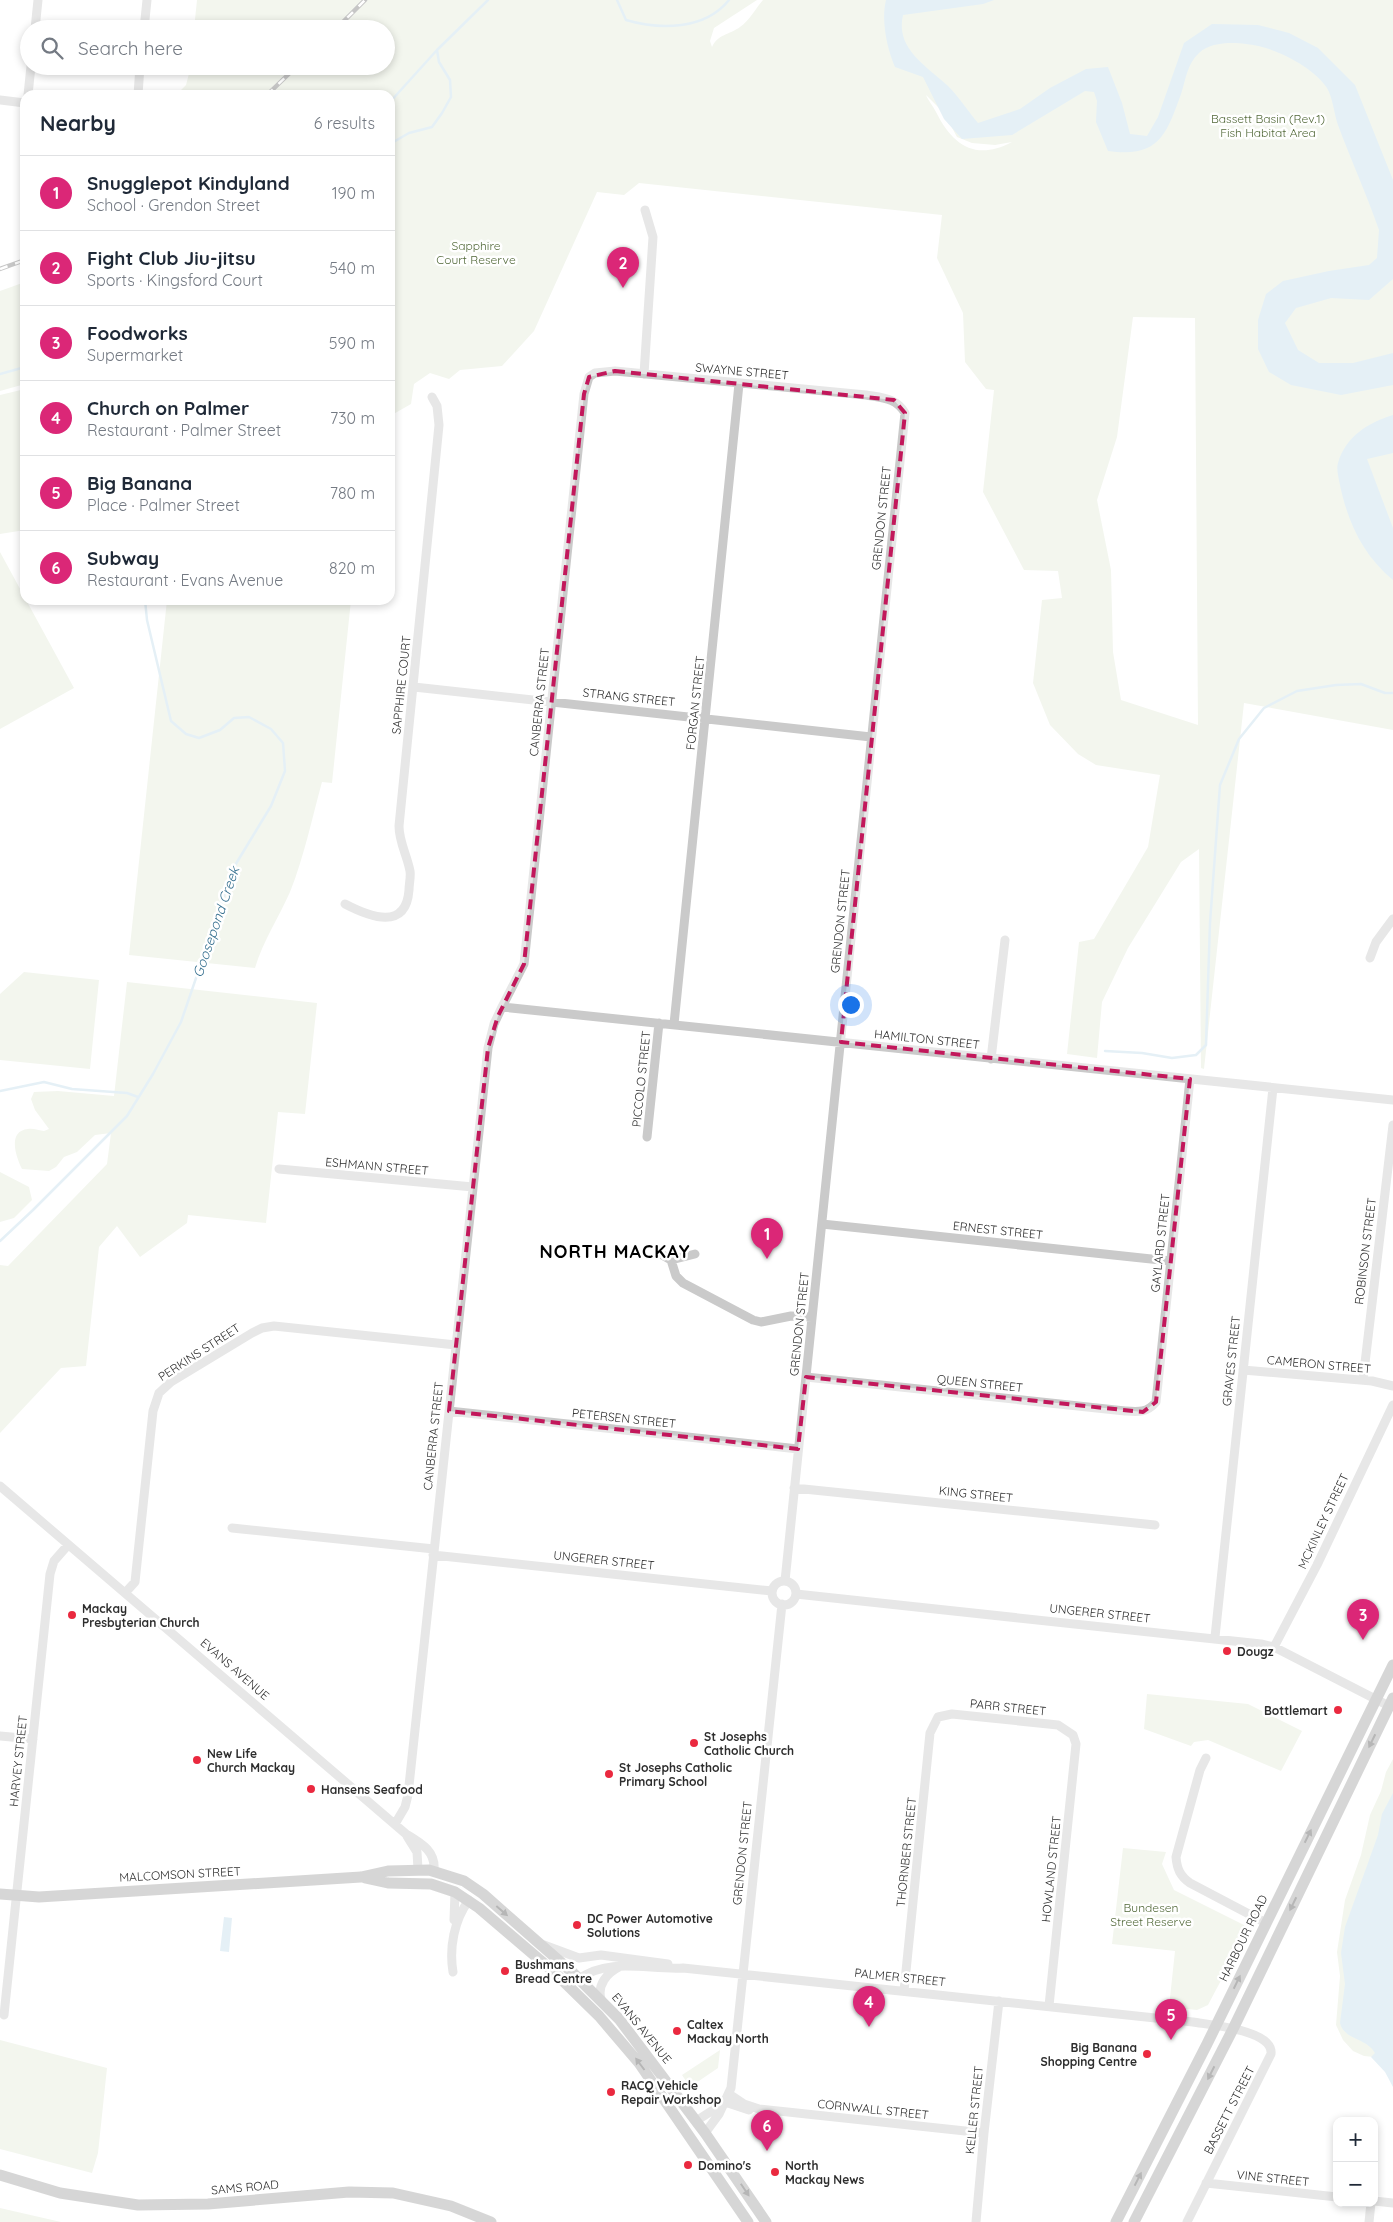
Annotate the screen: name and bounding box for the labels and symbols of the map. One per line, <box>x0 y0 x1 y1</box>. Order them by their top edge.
park label: Bassett Basin (Rev.1) Fish Habitat Area <box>1211 111 1325 140</box>
park label: Sapphire Court Reserve <box>436 238 516 267</box>
pin: 2 <box>607 247 639 288</box>
street label: SWAYNE STREET <box>695 359 789 383</box>
street label: GRENDON STREET <box>868 465 894 571</box>
street label: SAPPHIRE COURT <box>388 635 414 735</box>
street label: CANBERRA STREET <box>526 647 552 757</box>
street label: FORGAN STREET <box>683 655 707 751</box>
street label: STRANG STREET <box>582 685 676 709</box>
water label: Goosepond Creek <box>189 863 244 980</box>
street label: GRENDON STREET <box>827 868 853 974</box>
your location <box>838 992 864 1018</box>
street label: HAMILTON STREET <box>873 1026 981 1052</box>
street label: PICCOLO STREET <box>628 1030 654 1128</box>
street label: ESHMANN STREET <box>325 1154 429 1178</box>
street label: GAYLARD STREET <box>1147 1193 1173 1293</box>
street label: ROBINSON STREET <box>1351 1197 1379 1305</box>
pin: 1 <box>751 1218 783 1259</box>
street label: ERNEST STREET <box>952 1218 1044 1242</box>
district label: NORTH MACKAY <box>540 1240 690 1263</box>
street label: GRENDON STREET <box>786 1271 812 1377</box>
street label: GRAVES STREET <box>1219 1315 1243 1407</box>
street label: PERKINS STREET <box>155 1320 243 1384</box>
street label: CAMERON STREET <box>1266 1352 1372 1376</box>
street label: QUEEN STREET <box>936 1371 1024 1395</box>
street label: CANBERRA STREET <box>420 1381 446 1491</box>
street label: PETERSEN STREET <box>571 1405 677 1431</box>
street label: MCKINLEY STREET <box>1294 1471 1352 1571</box>
street label: KING STREET <box>938 1483 1014 1505</box>
street label: UNGERER STREET <box>553 1547 655 1573</box>
pin: 3 <box>1347 1599 1379 1640</box>
street label: UNGERER STREET <box>1049 1600 1151 1626</box>
place label: Mackay Presbyterian Church <box>82 1601 199 1630</box>
marker: Mackay Presbyterian Church <box>66 1609 78 1621</box>
street label: EVANS AVENUE <box>197 1635 273 1703</box>
place label: Dougz <box>1237 1644 1274 1659</box>
marker: Dougz <box>1221 1645 1233 1657</box>
street label: PARR STREET <box>969 1696 1047 1718</box>
place label: Bottlemart <box>1264 1703 1328 1718</box>
marker: Bottlemart <box>1332 1704 1344 1716</box>
street label: HARVEY STREET <box>6 1714 30 1808</box>
place label: St Josephs Catholic Church <box>704 1729 794 1758</box>
one-way arrow <box>1367 1734 1375 1748</box>
marker: St Josephs Catholic Church <box>688 1737 700 1749</box>
place label: New Life Church Mackay <box>207 1746 295 1775</box>
marker: New Life Church Mackay <box>191 1754 203 1766</box>
place label: St Josephs Catholic Primary School <box>619 1760 732 1789</box>
marker: St Josephs Catholic Primary School <box>603 1768 615 1780</box>
place label: Hansens Seafood <box>321 1782 423 1797</box>
marker: Hansens Seafood <box>305 1783 317 1795</box>
street label: THORNBER STREET <box>893 1796 919 1908</box>
street label: GRENDON STREET <box>729 1800 755 1906</box>
street label: HOWLAND STREET <box>1038 1815 1064 1923</box>
one-way arrow <box>1304 1829 1312 1843</box>
street label: MALCOMSON STREET <box>119 1863 241 1885</box>
street label: HARBOUR ROAD <box>1215 1892 1271 1984</box>
one-way arrow <box>1289 1896 1298 1911</box>
park label: Bundesen Street Reserve <box>1110 1900 1192 1929</box>
one-way arrow <box>496 1906 509 1917</box>
place label: DC Power Automotive Solutions <box>587 1911 713 1940</box>
marker: DC Power Automotive Solutions <box>571 1919 583 1931</box>
place label: Bushmans Bread Centre <box>515 1957 592 1986</box>
marker: Bushmans Bread Centre <box>499 1965 511 1977</box>
street label: PALMER STREET <box>854 1965 946 1989</box>
one-way arrow <box>1233 1975 1241 1989</box>
pin: 4 <box>853 1986 885 2027</box>
street label: EVANS AVENUE <box>609 1990 675 2066</box>
pin: 5 <box>1155 1999 1187 2040</box>
place label: Caltex Mackay North <box>687 2017 769 2046</box>
marker: Caltex Mackay North <box>671 2025 683 2037</box>
place label: Big Banana Shopping Centre <box>1041 2040 1137 2069</box>
marker: Big Banana Shopping Centre <box>1141 2048 1153 2060</box>
one-way arrow <box>635 2058 646 2071</box>
street label: BASSETT STREET <box>1200 2063 1258 2157</box>
street label: KELLER STREET <box>962 2065 986 2155</box>
one-way arrow <box>1207 2066 1215 2080</box>
place label: RACQ Vehicle Repair Workshop <box>621 2078 722 2107</box>
marker: RACQ Vehicle Repair Workshop <box>605 2086 617 2098</box>
street label: CORNWALL STREET <box>817 2096 929 2122</box>
pin: 6 <box>751 2110 783 2151</box>
place label: Domino's <box>698 2158 751 2173</box>
place label: North Mackay News <box>785 2158 864 2187</box>
marker: Domino's <box>682 2159 694 2171</box>
marker: North Mackay News <box>769 2166 781 2178</box>
street label: VINE STREET <box>1236 2167 1310 2189</box>
one-way arrow <box>1134 2171 1142 2186</box>
street label: SAMS ROAD <box>211 2177 280 2197</box>
one-way arrow <box>740 2183 750 2196</box>

